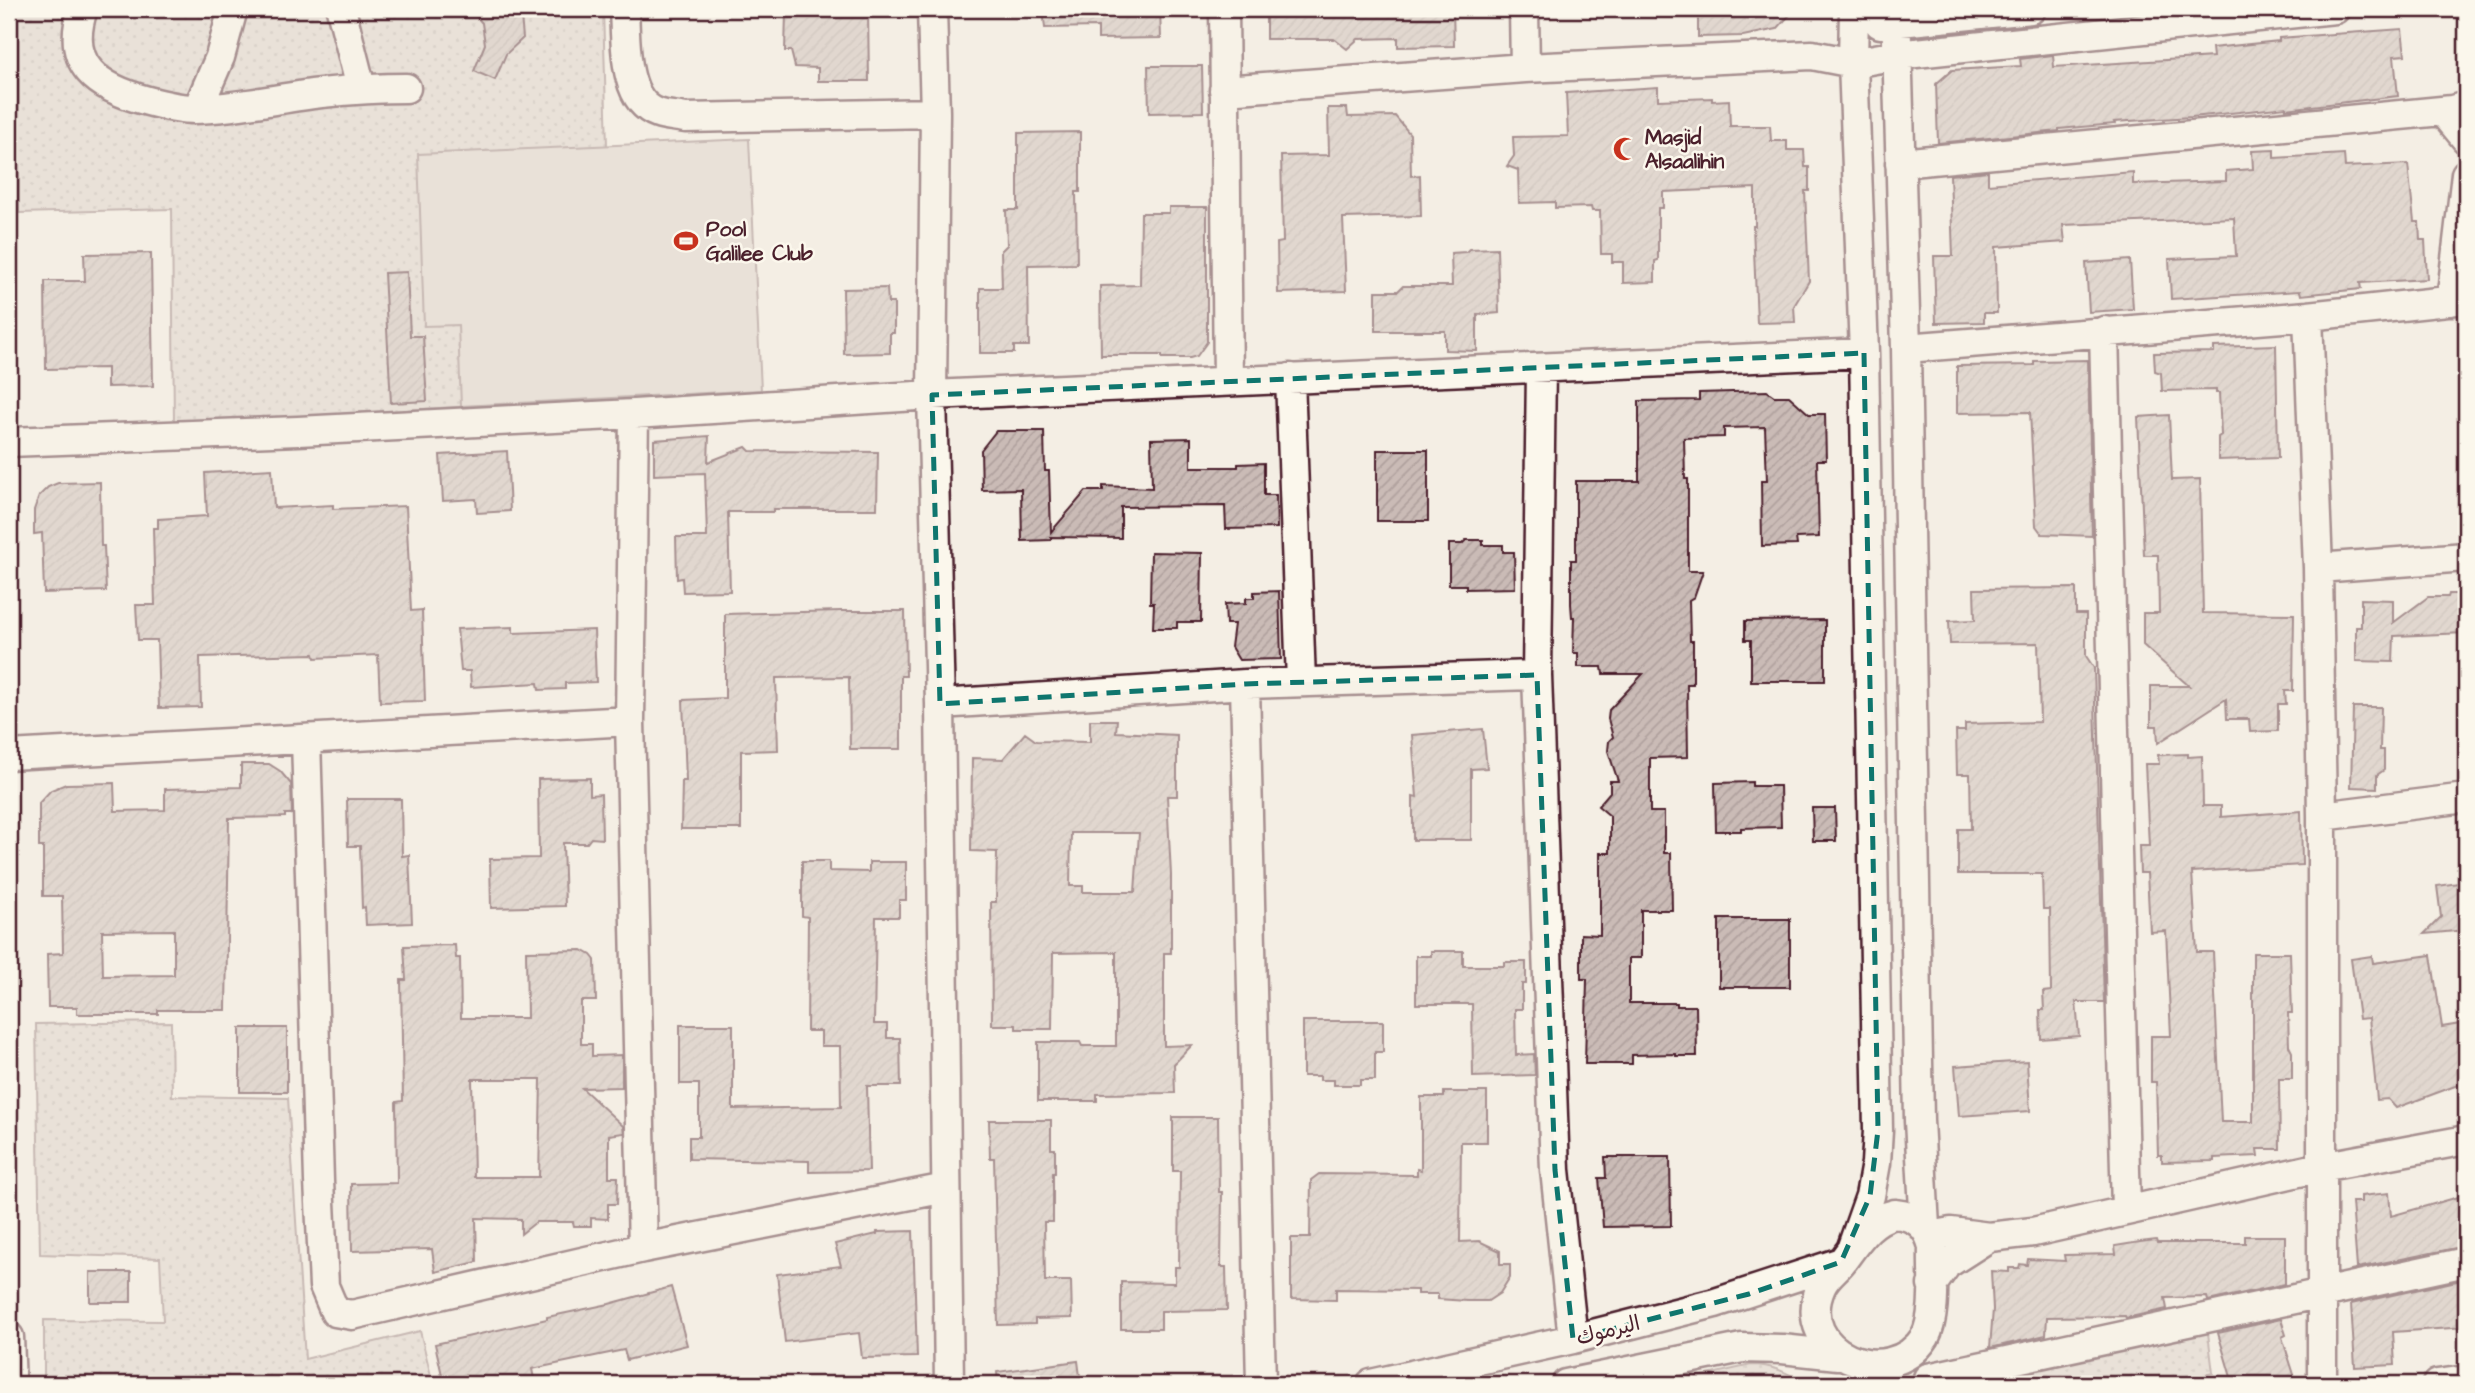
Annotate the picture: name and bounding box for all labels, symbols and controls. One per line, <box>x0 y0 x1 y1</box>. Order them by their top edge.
place label: Masjid Alsaalihin <box>1645 123 1725 176</box>
mosque icon: Masjid Alsaalihin <box>1611 135 1639 163</box>
place label: Pool Galilee Club <box>706 215 813 268</box>
sports icon: Pool Galilee Club <box>672 227 700 255</box>
street label: اليرموك <box>1573 1309 1643 1352</box>

